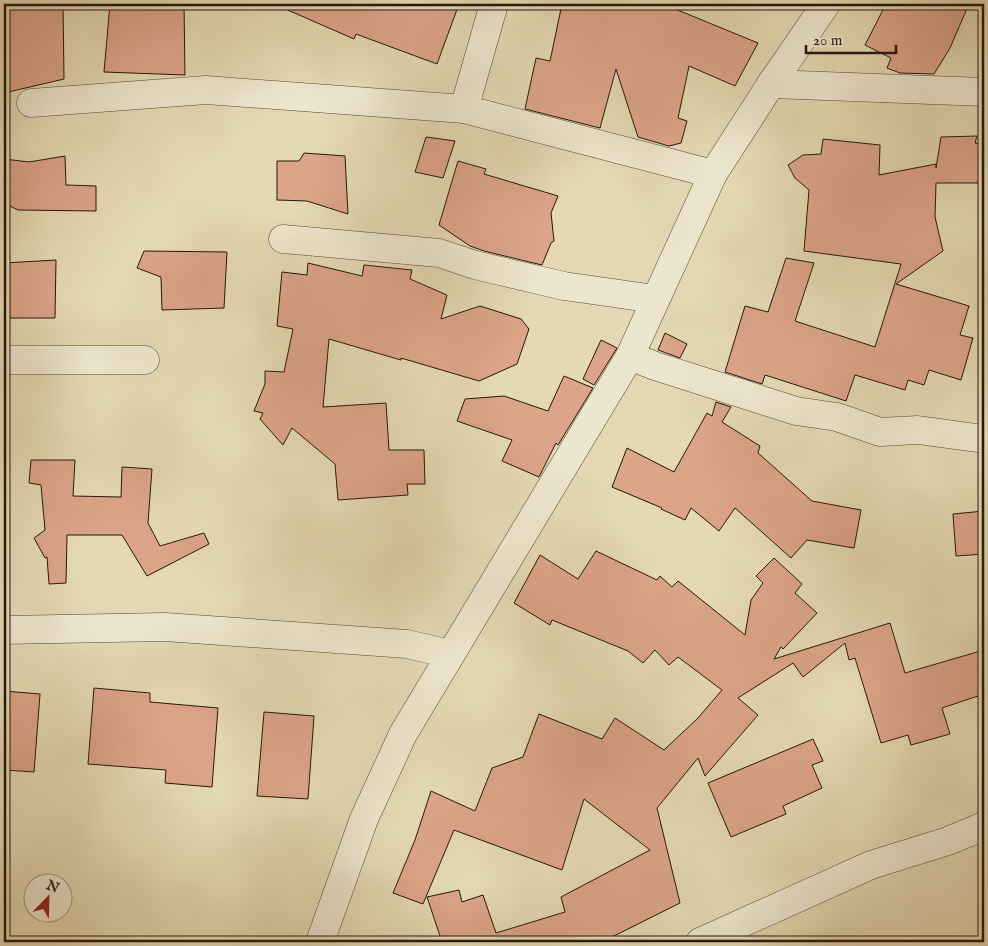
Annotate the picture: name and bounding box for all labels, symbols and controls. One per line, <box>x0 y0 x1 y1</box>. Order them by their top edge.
scale bar <box>806 22 896 54</box>
text: 20 m <box>813 31 843 50</box>
north arrow <box>22 874 72 924</box>
text: N <box>43 876 62 898</box>

